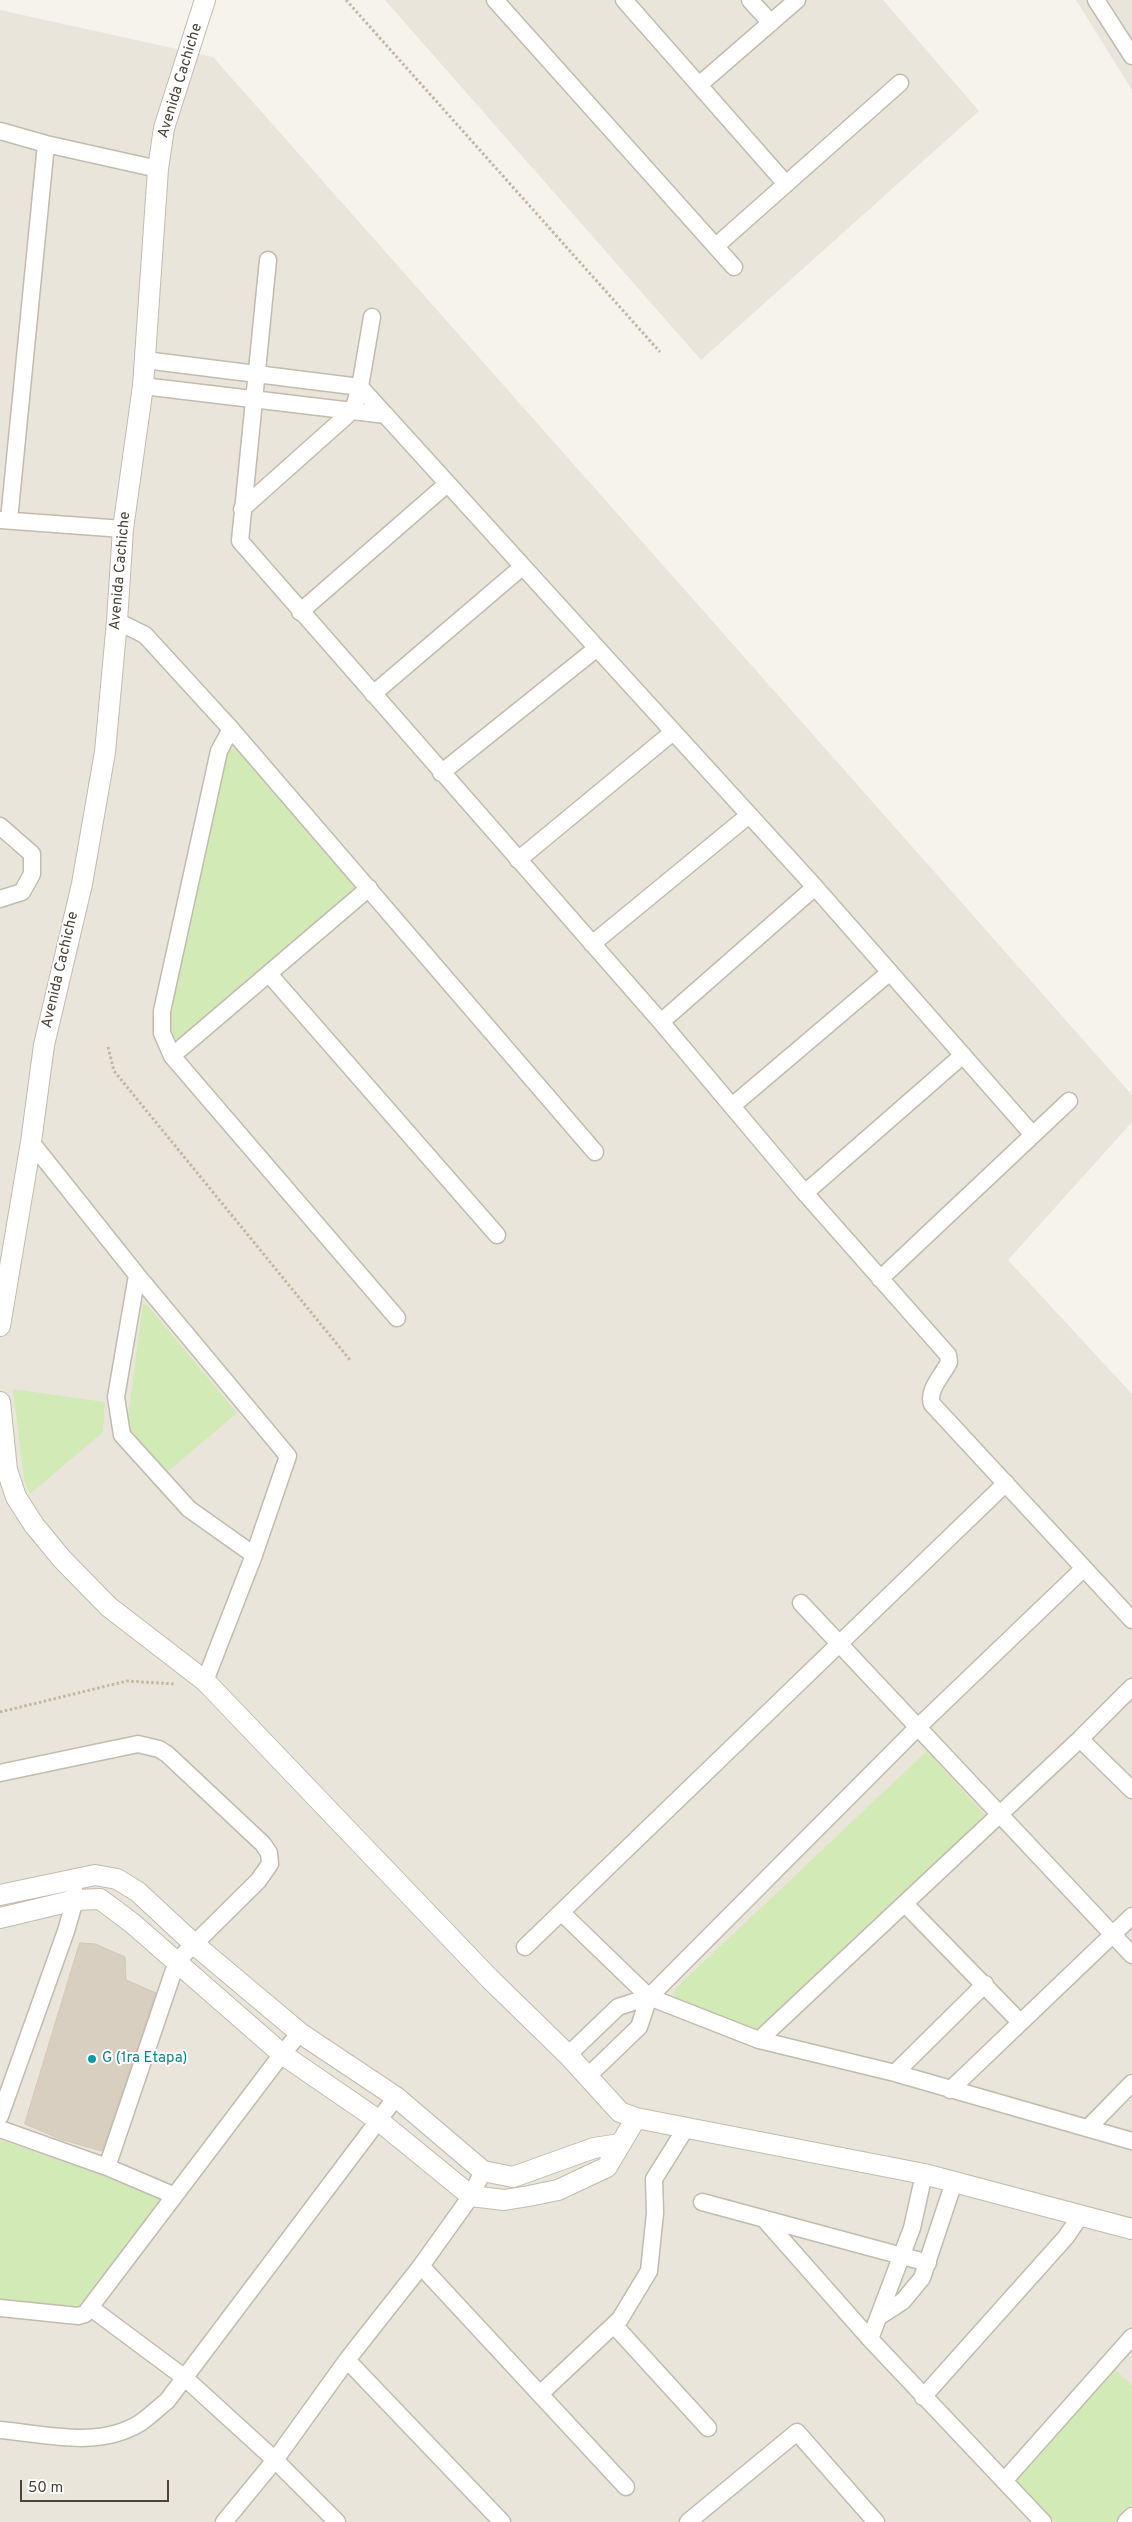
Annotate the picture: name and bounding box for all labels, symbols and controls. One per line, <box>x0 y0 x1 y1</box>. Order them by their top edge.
street label: Avenida Cachiche <box>155 21 207 141</box>
street label: Avenida Cachiche <box>107 511 135 631</box>
street label: Avenida Cachiche <box>39 910 83 1030</box>
place label: G (1ra Etapa) <box>102 2050 187 2068</box>
marker: G (1ra Etapa) <box>86 2053 98 2065</box>
scale bar <box>22 2470 171 2502</box>
text: 50 m <box>28 2479 63 2498</box>

